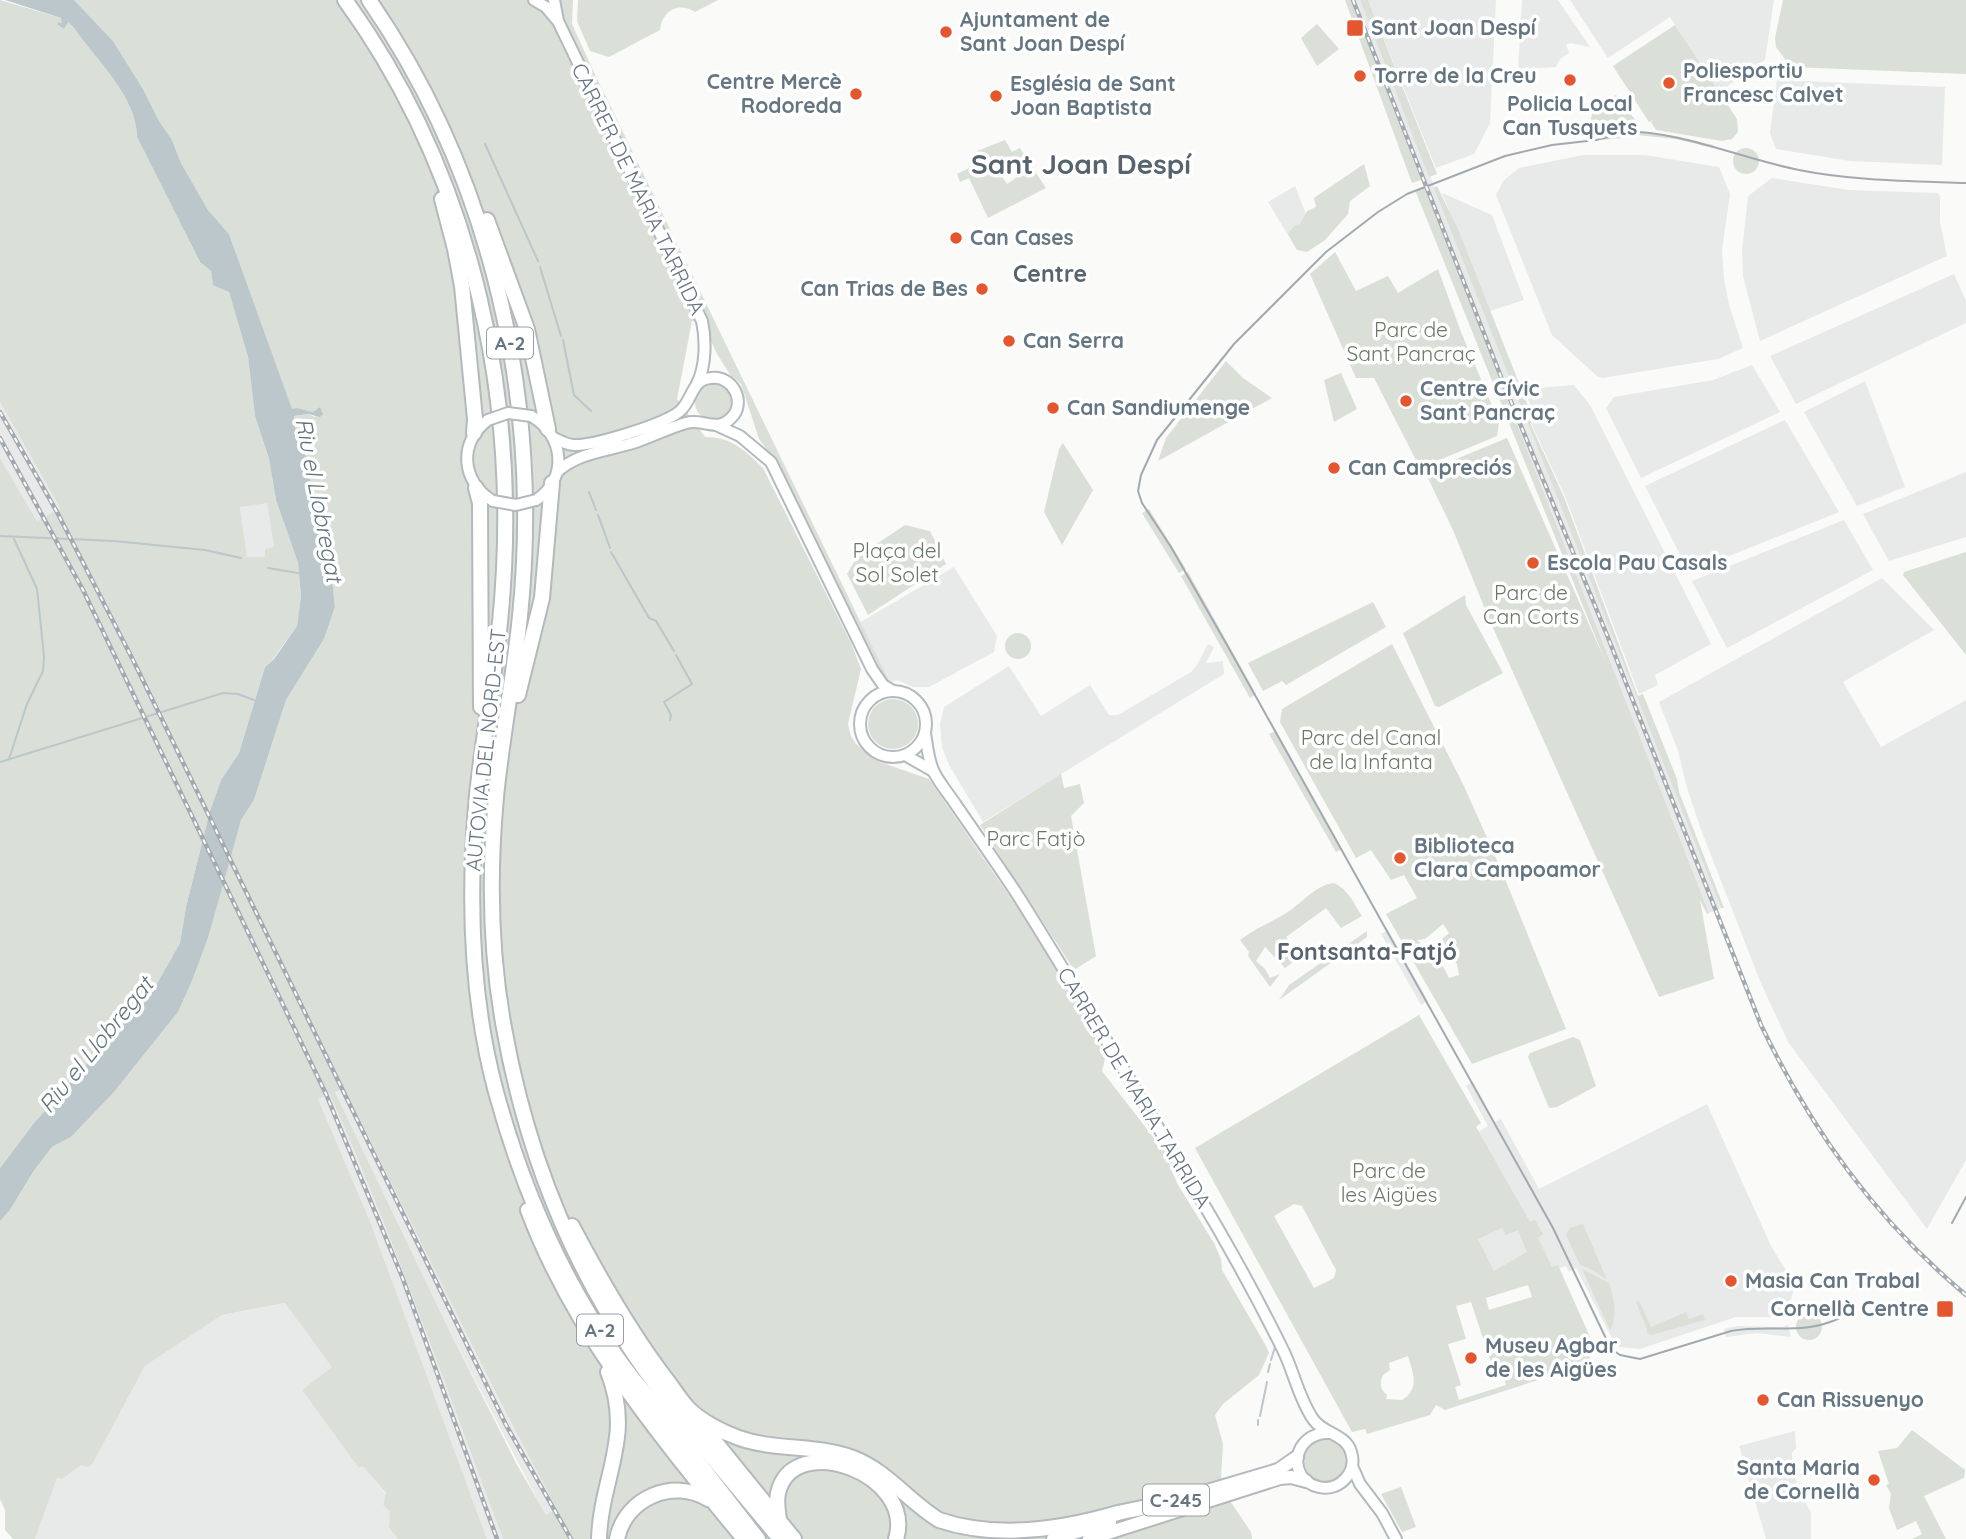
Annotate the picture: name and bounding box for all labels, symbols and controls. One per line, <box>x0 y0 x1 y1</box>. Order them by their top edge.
place label: Ajuntament de Sant Joan Despí <box>960 6 1126 56</box>
place label: Sant Joan Despí <box>1371 14 1537 40</box>
marker: Sant Joan Despí <box>1345 18 1365 38</box>
marker: Ajuntament de Sant Joan Despí <box>938 24 954 40</box>
place label: Poliesportiu Francesc Calvet <box>1683 57 1844 107</box>
street label: CARRER DE MARIA TARRIDA <box>567 59 711 319</box>
place label: Torre de la Creu <box>1374 62 1537 88</box>
place label: Centre Mercè Rodoreda <box>707 68 842 118</box>
marker: Torre de la Creu <box>1352 68 1368 84</box>
place label: Església de Sant Joan Baptista <box>1010 70 1176 120</box>
marker: Policia Local Can Tusquets <box>1562 72 1578 88</box>
marker: Poliesportiu Francesc Calvet <box>1661 75 1677 91</box>
marker: Centre Mercè Rodoreda <box>848 86 864 102</box>
marker: Església de Sant Joan Baptista <box>988 88 1004 104</box>
place label: Policia Local Can Tusquets <box>1503 90 1637 140</box>
district label: Sant Joan Despí <box>971 146 1192 181</box>
place label: Can Cases <box>970 224 1074 250</box>
marker: Can Cases <box>948 230 964 246</box>
district label: Centre <box>1013 259 1087 288</box>
place label: Can Trias de Bes <box>800 275 968 301</box>
marker: Can Trias de Bes <box>974 281 990 297</box>
park label: Parc de Sant Pancraç <box>1346 316 1476 366</box>
place label: Can Serra <box>1023 327 1124 353</box>
road number: A-2 <box>487 328 533 358</box>
marker: Can Serra <box>1001 333 1017 349</box>
place label: Centre Cívic Sant Pancraç <box>1420 375 1555 425</box>
marker: Centre Cívic Sant Pancraç <box>1398 393 1414 409</box>
place label: Can Sandiumenge <box>1067 394 1250 420</box>
marker: Can Sandiumenge <box>1045 400 1061 416</box>
water label: Riu el Llobregat <box>289 415 350 587</box>
place label: Can Campreciós <box>1348 454 1512 480</box>
marker: Can Campreciós <box>1326 460 1342 476</box>
park label: Plaça del Sol Solet <box>853 537 941 587</box>
place label: Escola Pau Casals <box>1547 549 1727 575</box>
marker: Escola Pau Casals <box>1525 555 1541 571</box>
park label: Parc de Can Corts <box>1483 579 1579 629</box>
street label: AUTOVIA DEL NORD-EST <box>459 627 511 873</box>
park label: Parc del Canal de la Infanta <box>1301 724 1441 774</box>
park label: Parc Fatjò <box>986 825 1086 851</box>
place label: Biblioteca Clara Campoamor <box>1414 832 1601 882</box>
marker: Biblioteca Clara Campoamor <box>1392 850 1408 866</box>
district label: Fontsanta-Fatjó <box>1277 937 1457 966</box>
street label: CARRER DE MARIA TARRIDA <box>1052 962 1217 1213</box>
water label: Riu el Llobregat <box>32 969 161 1119</box>
park label: Parc de les Aigües <box>1341 1157 1437 1207</box>
place label: Masia Can Trabal <box>1745 1267 1920 1293</box>
marker: Masia Can Trabal <box>1723 1273 1739 1289</box>
place label: Cornellà Centre <box>1771 1295 1929 1321</box>
marker: Cornellà Centre <box>1935 1299 1955 1319</box>
road number: A-2 <box>577 1314 623 1346</box>
place label: Museu Agbar de les Aigües <box>1485 1332 1618 1382</box>
marker: Museu Agbar de les Aigües <box>1463 1350 1479 1366</box>
place label: Can Rissuenyo <box>1777 1386 1924 1412</box>
marker: Can Rissuenyo <box>1755 1392 1771 1408</box>
place label: Santa Maria de Cornellà <box>1736 1454 1860 1504</box>
marker: Santa Maria de Cornellà <box>1866 1472 1882 1488</box>
road number: C-245 <box>1143 1484 1209 1516</box>

